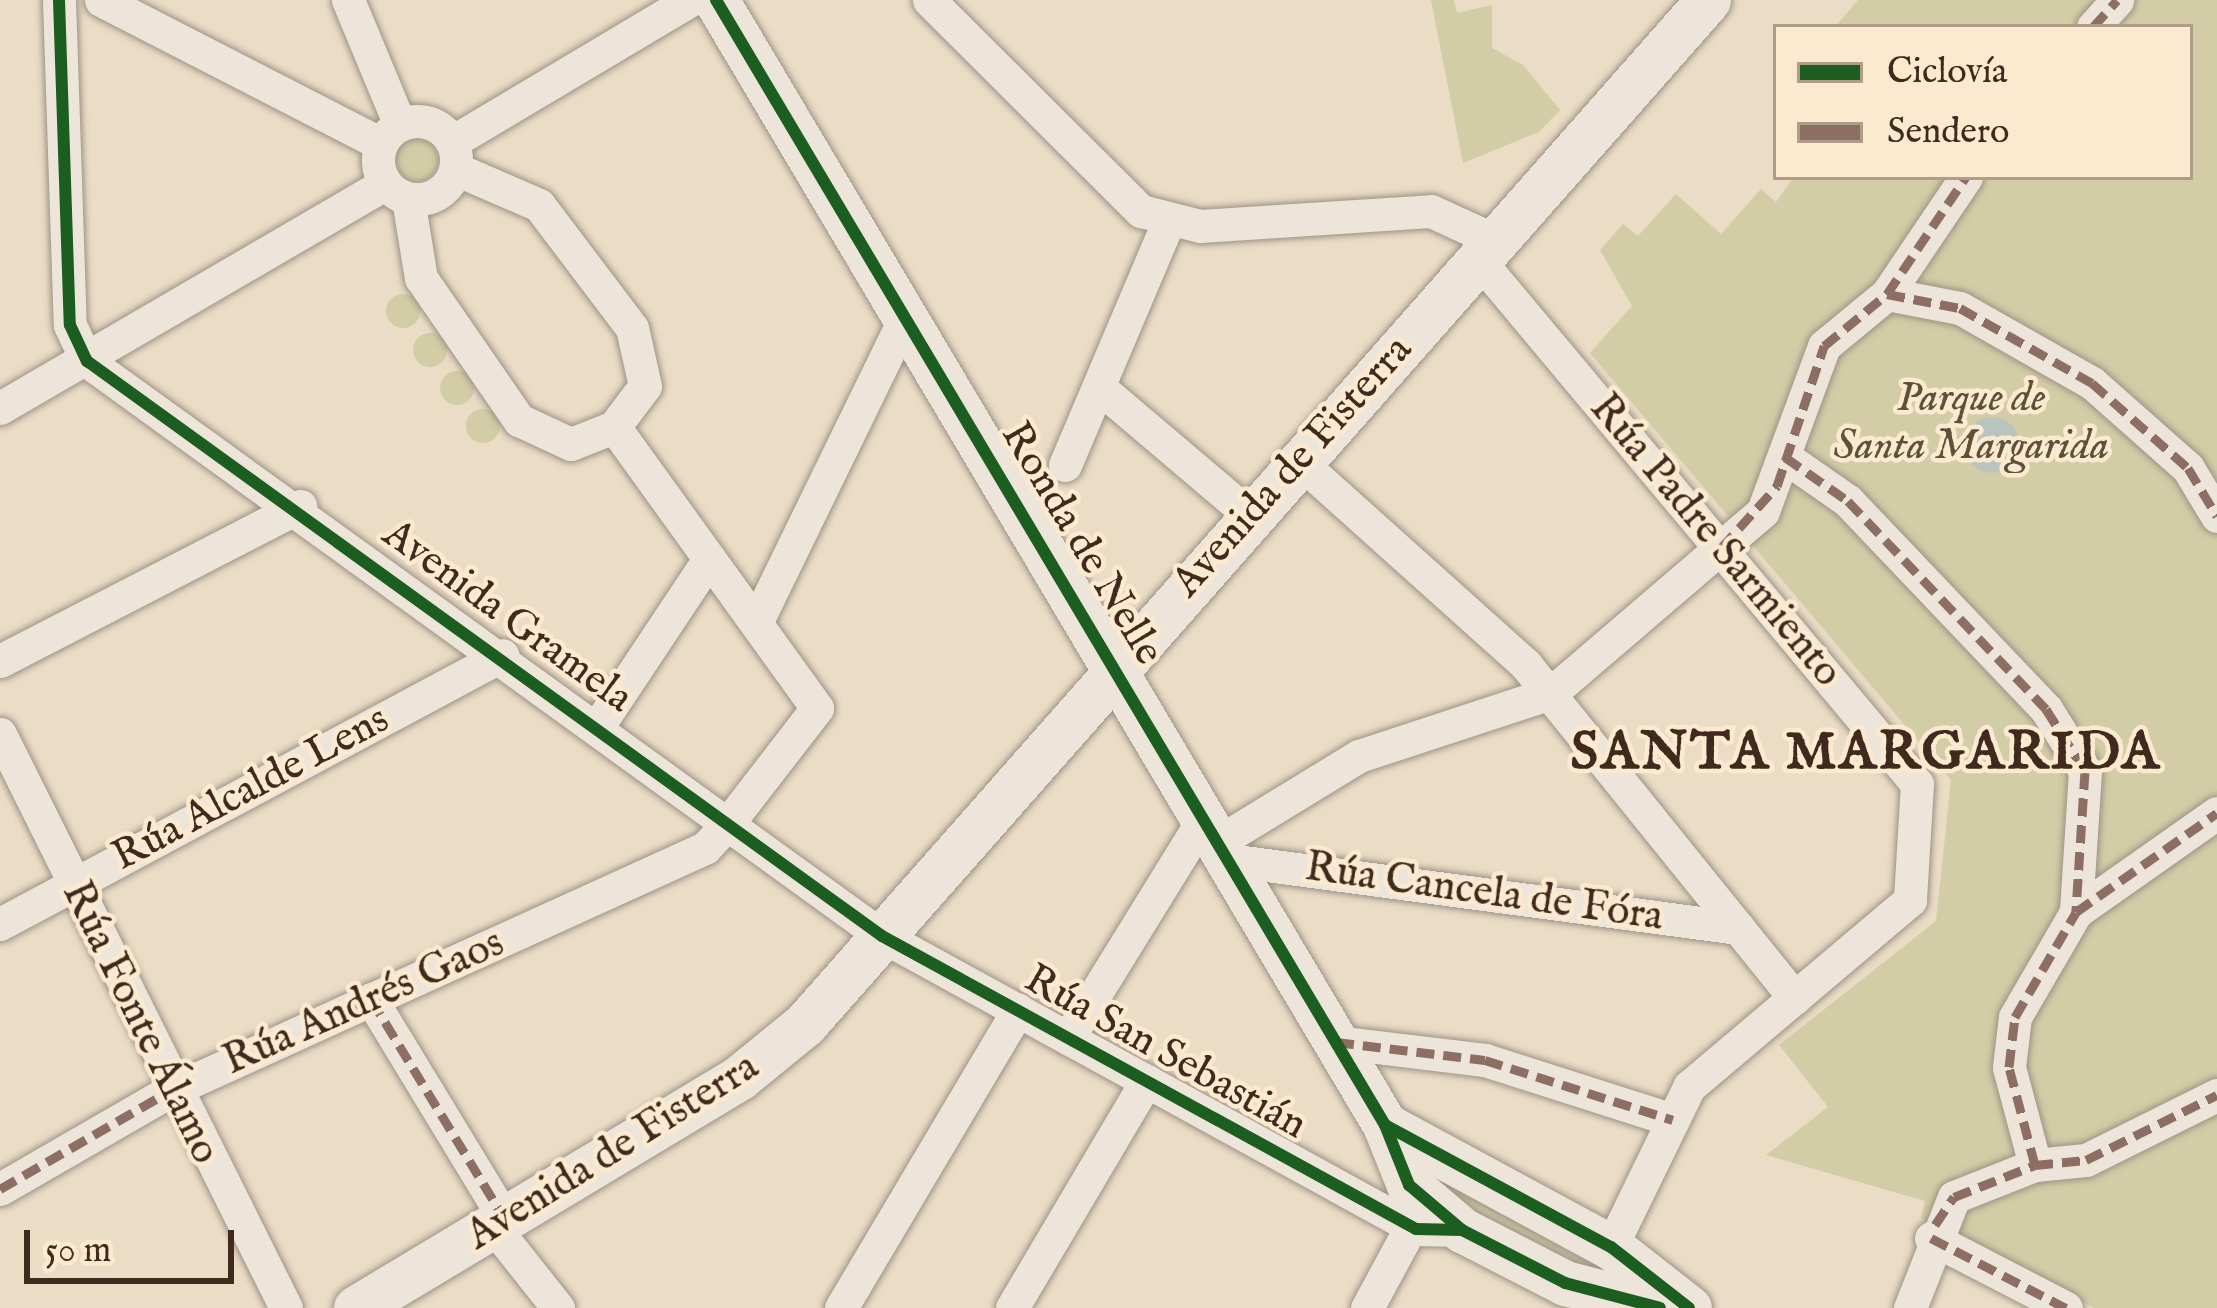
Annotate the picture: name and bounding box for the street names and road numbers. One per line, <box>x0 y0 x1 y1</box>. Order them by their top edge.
street label: Avenida de Fisterra <box>1162 326 1424 608</box>
street label: Rúa Padre Sarmiento <box>1578 384 1852 698</box>
street label: Ronda de Nelle <box>989 414 1173 674</box>
street label: Avenida Gramela <box>372 509 642 725</box>
street label: Rúa Alcalde Lens <box>104 695 398 883</box>
street label: Rúa Cancela de Fóra <box>1302 843 1666 943</box>
street label: Rúa Fonte Álamo <box>50 874 230 1172</box>
street label: Rúa Andrés Gaos <box>216 919 512 1087</box>
street label: Rúa San Sebastián <box>1015 955 1315 1151</box>
street label: Avenida de Fisterra <box>458 1042 768 1262</box>

